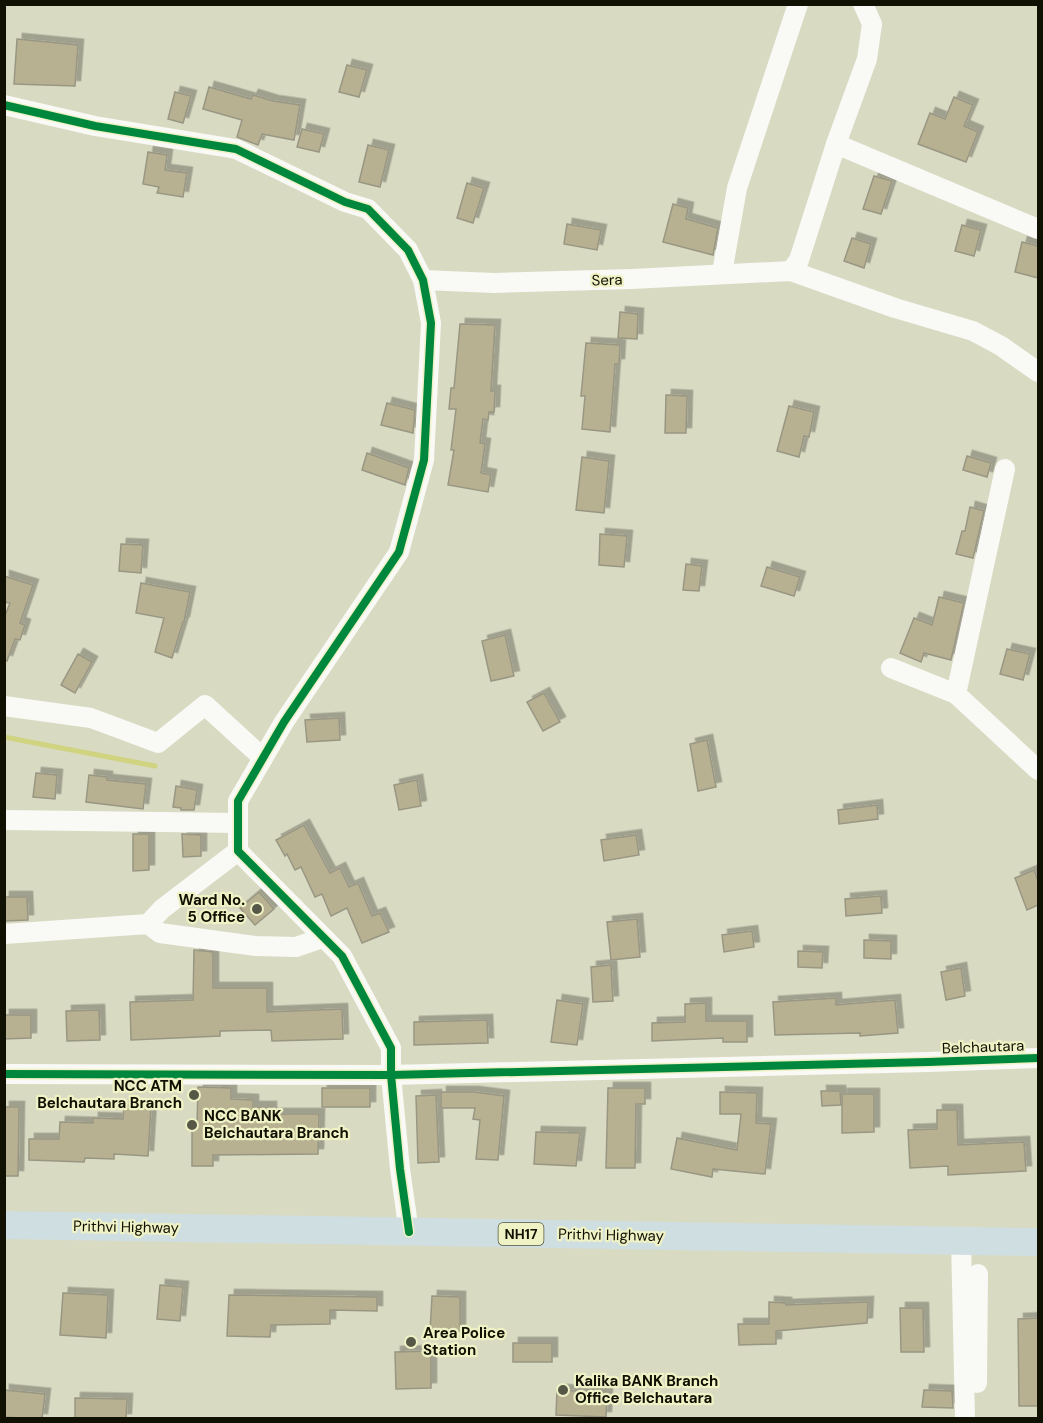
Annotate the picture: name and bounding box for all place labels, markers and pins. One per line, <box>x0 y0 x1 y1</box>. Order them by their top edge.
place label: Ward No. 5 Office <box>179 890 245 927</box>
marker: Ward No. 5 Office <box>250 902 264 916</box>
place label: NCC ATM Belchautara Branch <box>37 1076 182 1113</box>
marker: NCC ATM Belchautara Branch <box>187 1088 201 1102</box>
place label: NCC BANK Belchautara Branch <box>204 1106 349 1143</box>
marker: NCC BANK Belchautara Branch <box>185 1118 199 1132</box>
place label: Area Police Station <box>423 1323 505 1360</box>
marker: Area Police Station <box>404 1335 418 1349</box>
place label: Kalika BANK Branch Office Belchautara <box>575 1371 718 1408</box>
marker: Kalika BANK Branch Office Belchautara <box>556 1383 570 1397</box>

